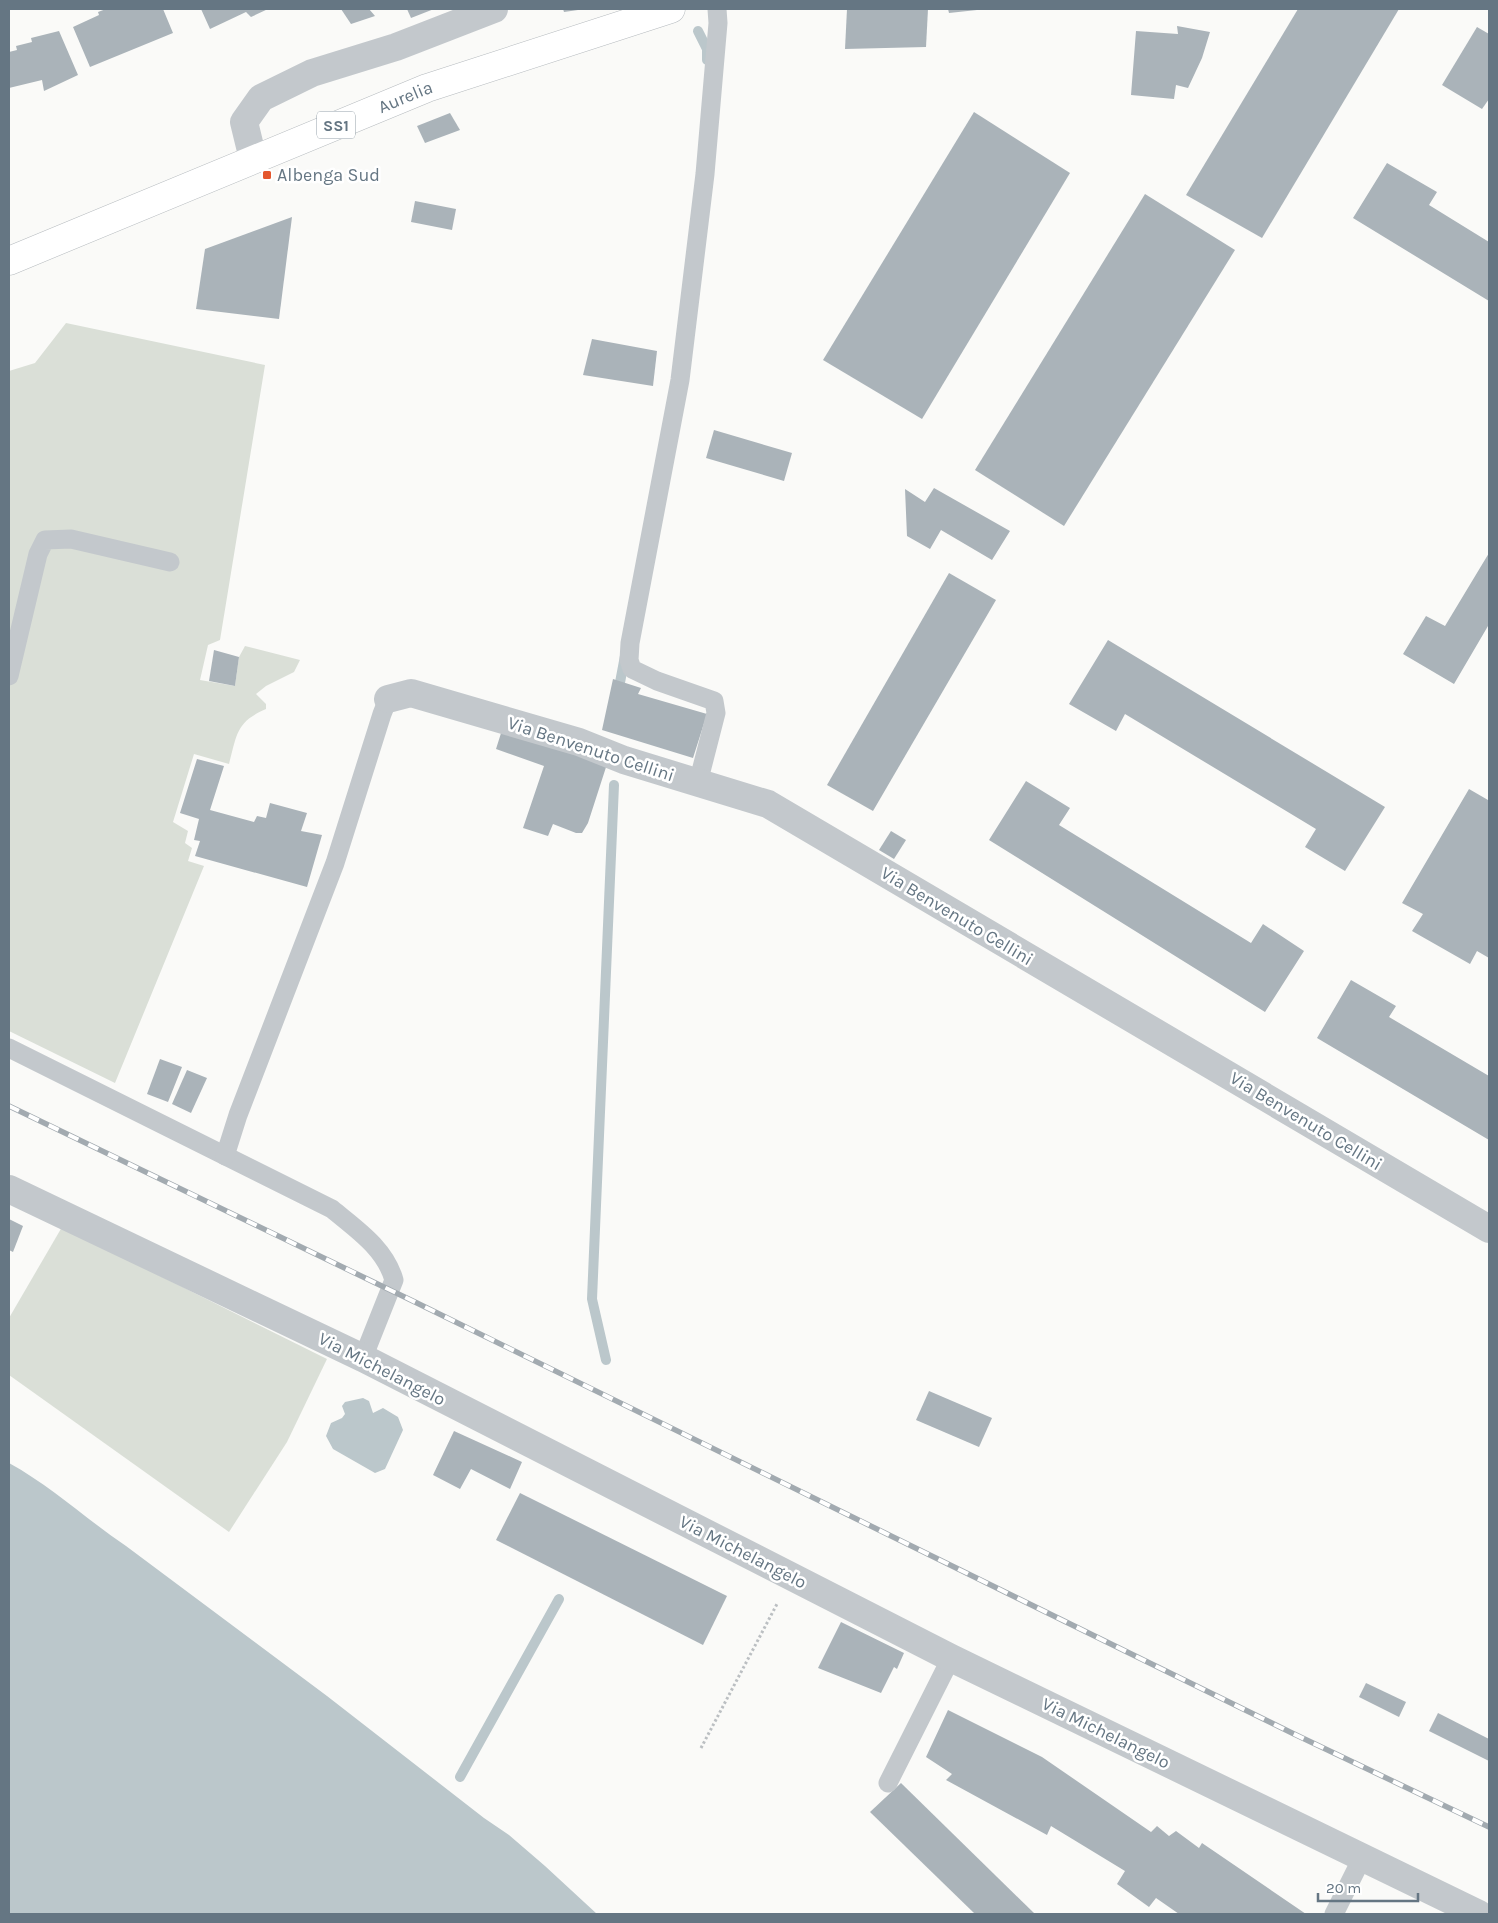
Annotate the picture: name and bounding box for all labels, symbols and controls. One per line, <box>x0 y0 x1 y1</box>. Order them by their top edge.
street label: Aurelia <box>375 76 435 118</box>
road number: SS1 <box>317 112 355 138</box>
place label: Albenga Sud <box>277 164 380 186</box>
marker: Albenga Sud <box>261 169 273 181</box>
street label: Via Benvenuto Cellini <box>505 712 677 786</box>
street label: Via Benvenuto Cellini <box>877 862 1037 970</box>
street label: Via Benvenuto Cellini <box>1226 1067 1386 1175</box>
street label: Via Michelangelo <box>315 1327 449 1411</box>
street label: Via Michelangelo <box>676 1510 810 1594</box>
street label: Via Michelangelo <box>1038 1692 1174 1774</box>
scale bar <box>1318 1870 1418 1902</box>
text: 20 m <box>1326 1879 1361 1897</box>

